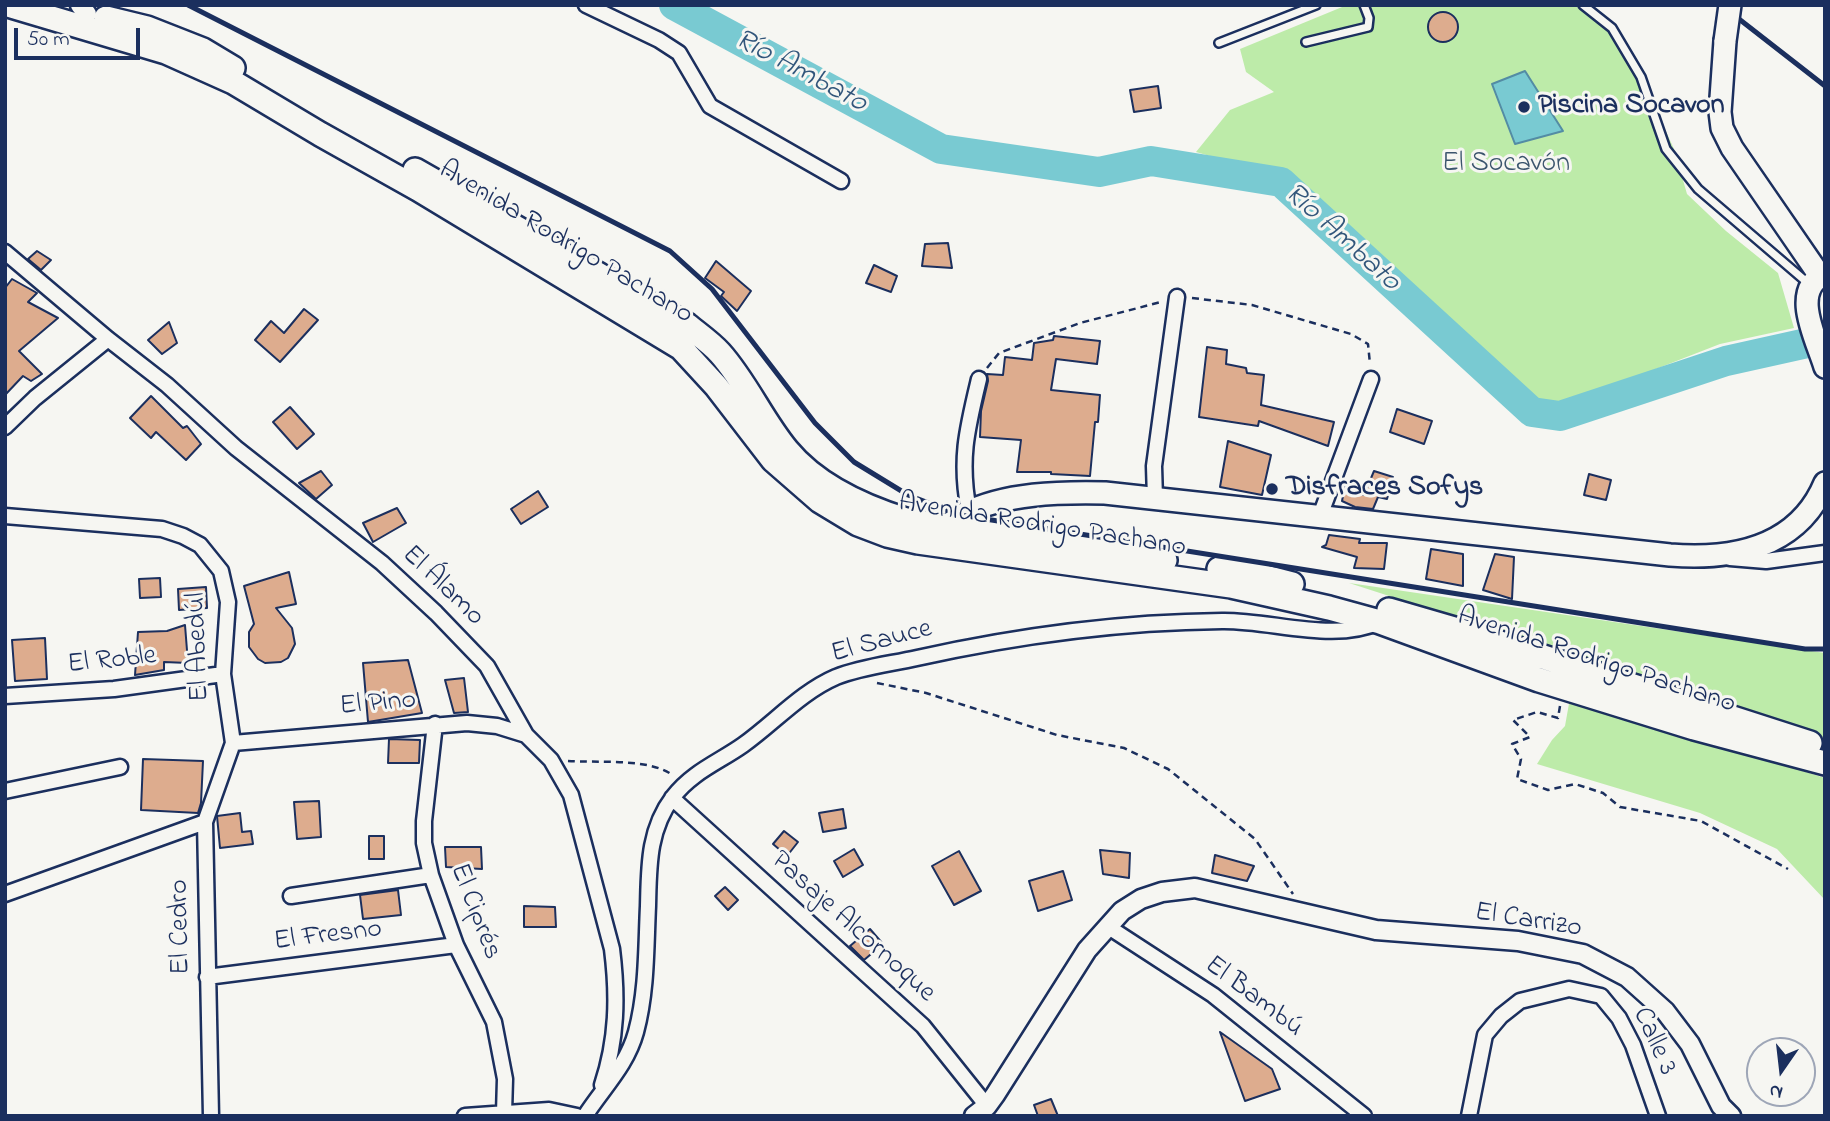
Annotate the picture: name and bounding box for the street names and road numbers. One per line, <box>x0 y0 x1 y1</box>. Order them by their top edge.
street label: Avenida Rodrigo Pachano <box>432 155 698 333</box>
street label: Avenida Rodrigo Pachano <box>896 488 1188 566</box>
street label: El Álamo <box>394 539 490 635</box>
street label: El Abedúl <box>181 592 219 702</box>
street label: Avenida Rodrigo Pachano <box>1453 601 1739 723</box>
street label: El Sauce <box>828 613 936 673</box>
street label: El Roble <box>66 641 158 683</box>
street label: El Pino <box>338 685 418 725</box>
street label: Pasaje Alcornoque <box>763 845 941 1011</box>
street label: El Ciprés <box>440 859 508 965</box>
street label: El Cedro <box>164 879 200 975</box>
street label: El Carrizo <box>1472 897 1584 947</box>
street label: El Fresno <box>272 914 384 960</box>
street label: El Bambú <box>1197 950 1309 1046</box>
street label: Calle 3 <box>1623 1003 1683 1081</box>

